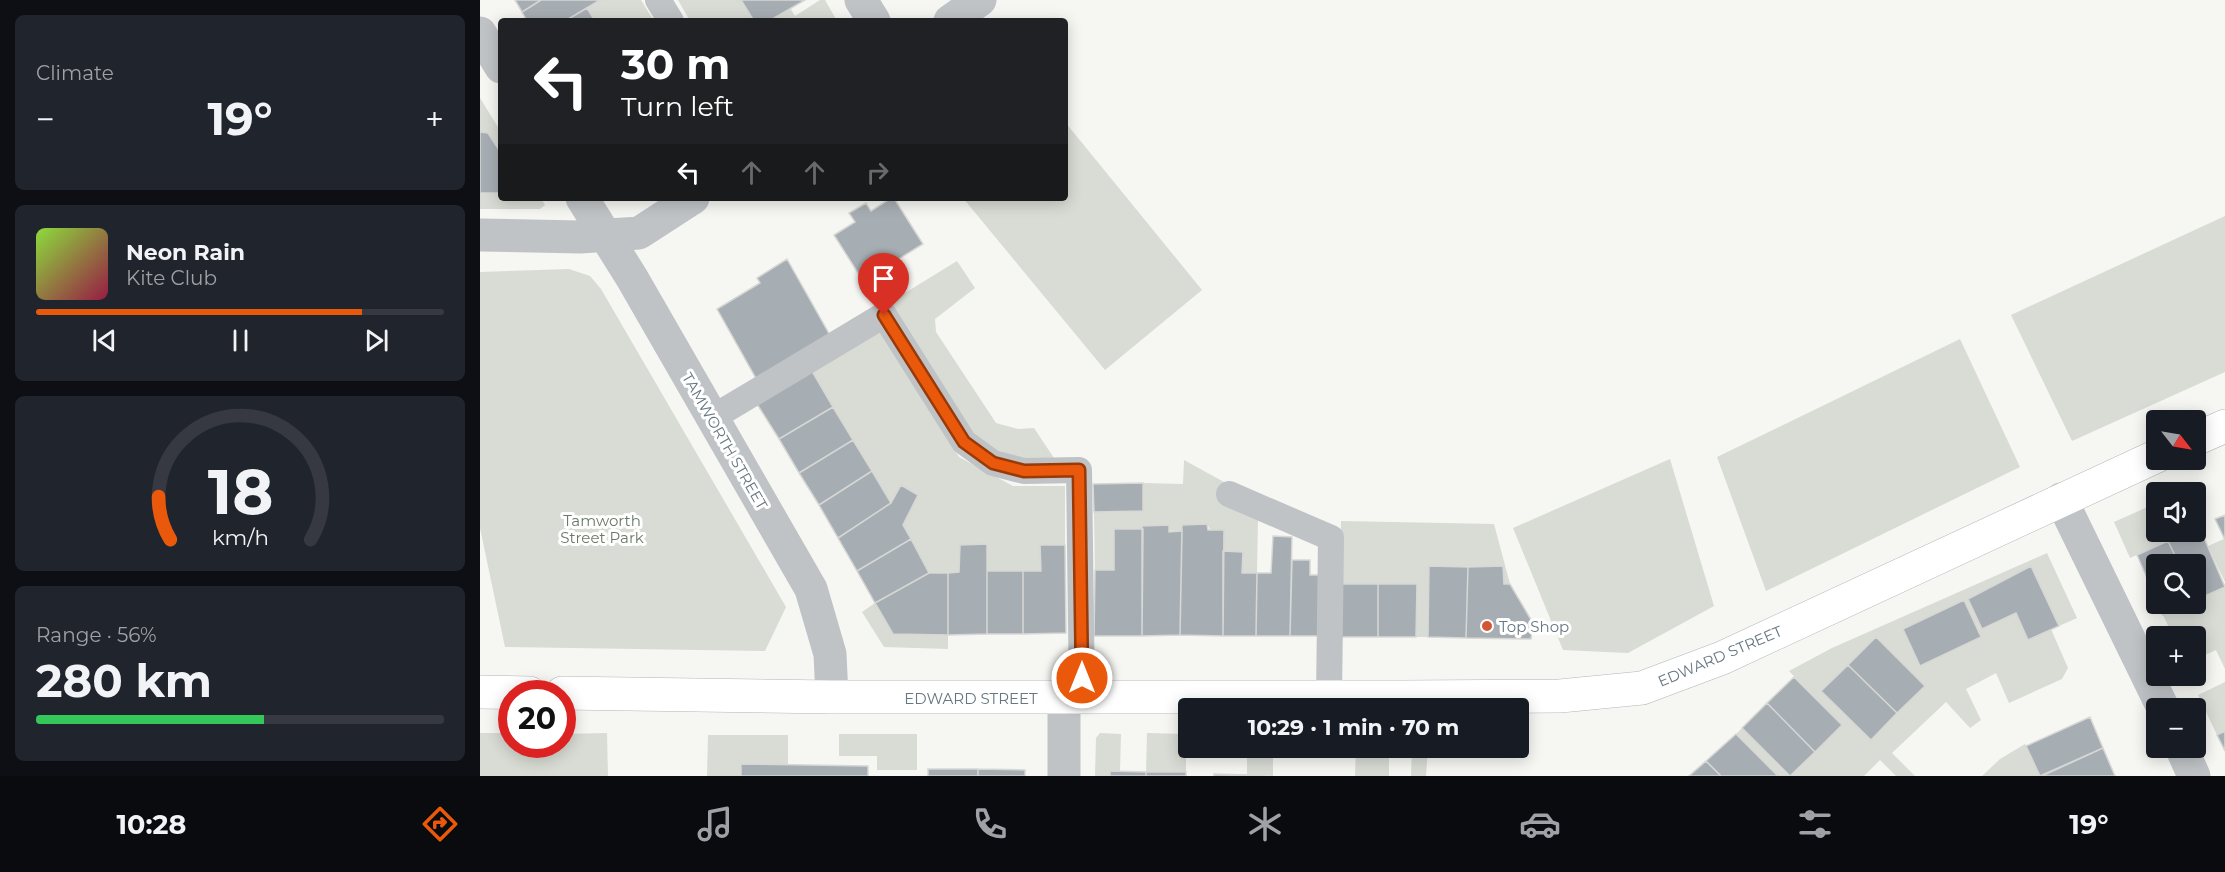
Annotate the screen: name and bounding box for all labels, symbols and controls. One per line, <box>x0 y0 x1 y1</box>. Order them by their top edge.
text: 30 m <box>621 38 730 90</box>
icon: left <box>522 42 600 120</box>
text: Climate <box>36 61 114 85</box>
text: Turn left <box>621 90 734 123</box>
text: 19° <box>207 91 273 146</box>
text: − <box>36 99 55 139</box>
text: + <box>425 99 444 139</box>
icon: left <box>672 156 705 189</box>
icon: ahead <box>735 156 768 189</box>
icon: ahead <box>798 156 831 189</box>
icon: right <box>861 156 894 189</box>
text: Neon Rain <box>126 239 245 266</box>
pin <box>858 253 909 315</box>
icon: arrive <box>867 262 900 295</box>
text: Kite Club <box>126 266 217 290</box>
icon: previous <box>88 324 121 357</box>
icon: pause <box>224 324 257 357</box>
icon: next <box>360 324 393 357</box>
street label: TAMWORTH STREET <box>678 369 772 513</box>
north arrow <box>2146 410 2206 470</box>
map controls <box>2146 410 2206 758</box>
text: 18 <box>207 454 273 530</box>
button: sound <box>2146 482 2206 542</box>
park label: Tamworth Street Park <box>560 511 644 547</box>
text: km/h <box>211 525 269 551</box>
button: search <box>2146 554 2206 614</box>
place label: Top Shop <box>1499 617 1569 636</box>
marker: Top Shop <box>1480 619 1494 633</box>
street label: EDWARD STREET <box>1655 621 1785 691</box>
text: Range · 56% <box>36 623 157 647</box>
button: + <box>2146 626 2206 686</box>
position arrow <box>1050 646 1114 710</box>
text: 280 km <box>36 653 212 708</box>
speed limit sign: 20 <box>498 680 576 758</box>
street label: EDWARD STREET <box>904 689 1038 708</box>
button: − <box>2146 698 2206 758</box>
text: 10:29 · 1 min · 70 m <box>1248 714 1459 741</box>
icon: directions <box>419 803 461 845</box>
icon: music <box>694 803 736 845</box>
icon: phone <box>969 803 1011 845</box>
icon: climate <box>1244 803 1286 845</box>
icon: car <box>1519 803 1561 845</box>
icon: filters <box>1794 803 1836 845</box>
text: 10:28 <box>117 808 186 841</box>
text: 19° <box>2069 808 2108 841</box>

